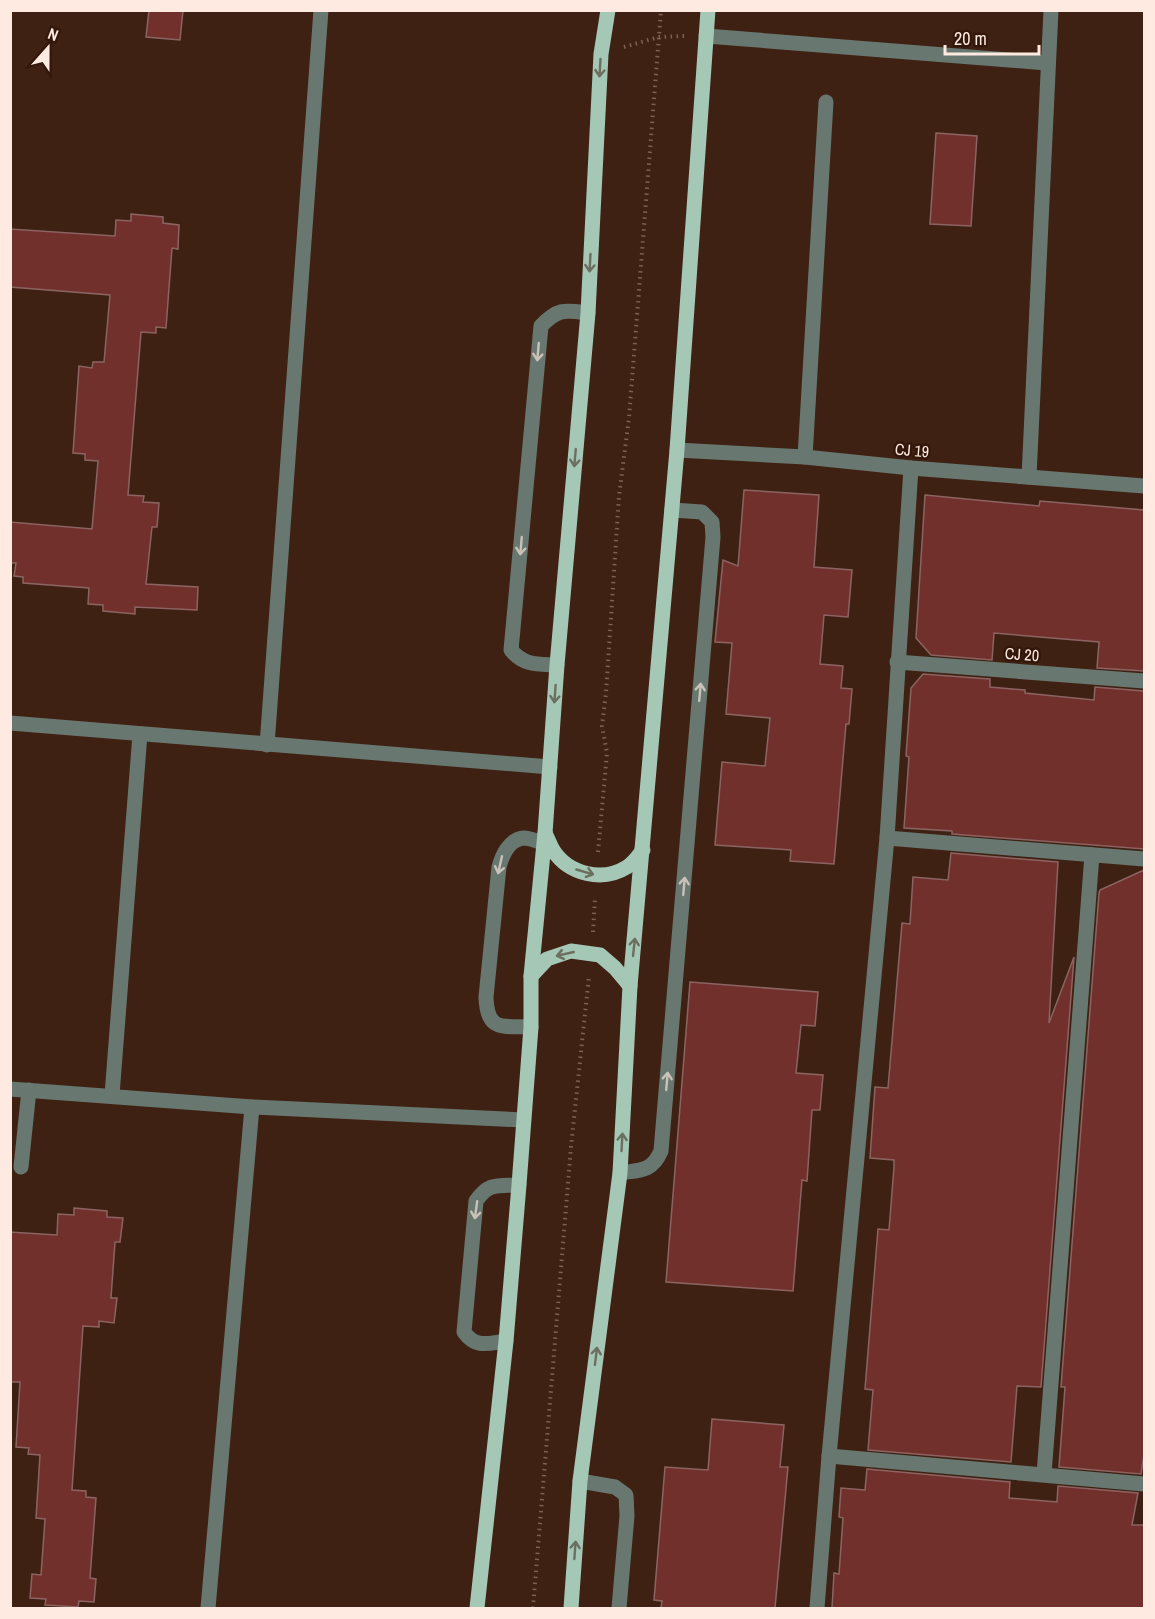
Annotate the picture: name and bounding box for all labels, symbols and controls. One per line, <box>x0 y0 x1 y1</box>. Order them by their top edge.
north arrow <box>18 18 78 78</box>
scale bar <box>945 18 1040 56</box>
text: N <box>45 22 62 46</box>
text: 20 m <box>954 26 987 51</box>
one-way arrow <box>594 58 605 78</box>
one-way arrow <box>585 253 596 273</box>
one-way arrow <box>532 342 543 362</box>
street label: CJ 19 <box>894 438 930 462</box>
one-way arrow <box>569 447 580 467</box>
one-way arrow <box>515 536 526 556</box>
street label: CJ 20 <box>1004 642 1040 666</box>
one-way arrow <box>549 683 560 703</box>
one-way arrow <box>695 683 706 703</box>
one-way arrow <box>494 855 506 874</box>
one-way arrow <box>575 867 594 878</box>
one-way arrow <box>679 877 690 897</box>
one-way arrow <box>629 938 640 958</box>
one-way arrow <box>556 949 575 960</box>
one-way arrow <box>662 1071 673 1091</box>
one-way arrow <box>617 1133 628 1152</box>
one-way arrow <box>470 1200 481 1219</box>
one-way arrow <box>591 1347 602 1367</box>
one-way arrow <box>570 1541 581 1561</box>

